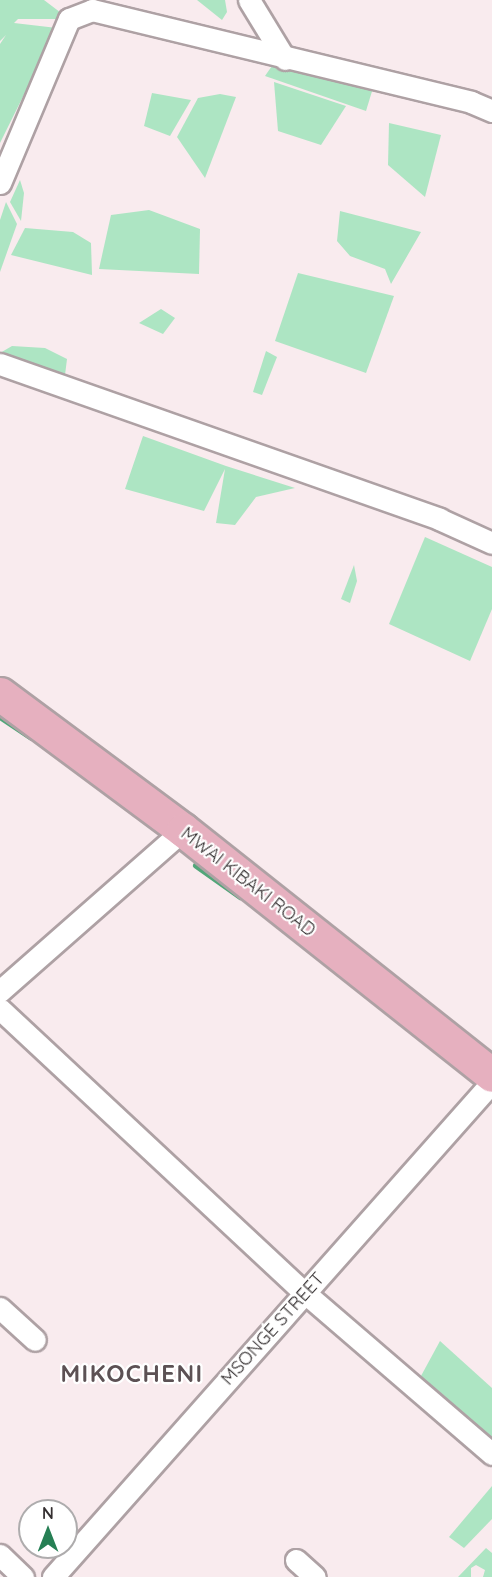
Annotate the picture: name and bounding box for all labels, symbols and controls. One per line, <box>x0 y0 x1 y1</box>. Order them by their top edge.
street label: MWAI KIBAKI ROAD <box>176 823 320 941</box>
street label: MSONGE STREET <box>217 1268 329 1390</box>
district label: MIKOCHENI <box>60 1360 204 1388</box>
north arrow <box>18 1499 78 1559</box>
text: N <box>42 1503 54 1523</box>

